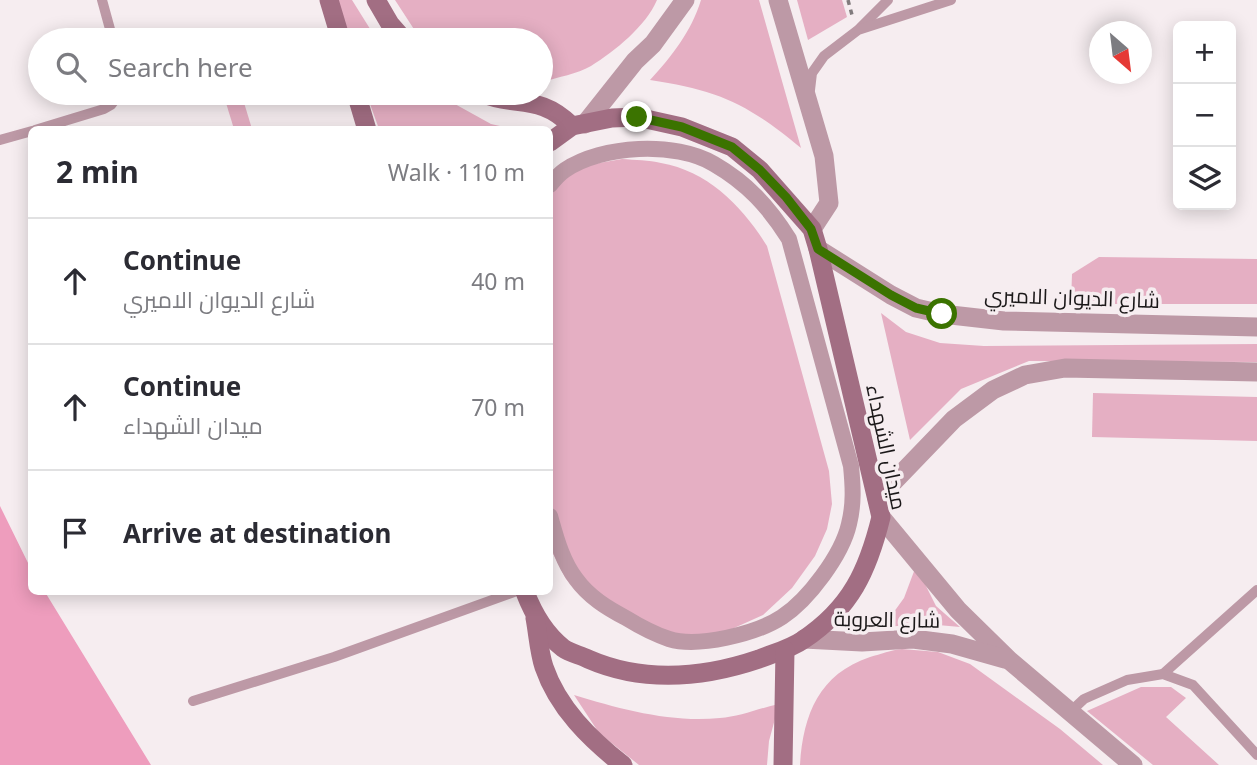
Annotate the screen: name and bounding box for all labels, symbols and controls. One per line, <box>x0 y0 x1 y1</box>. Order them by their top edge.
north arrow <box>1089 21 1152 84</box>
map controls <box>1173 21 1236 210</box>
button: + <box>1173 21 1236 84</box>
search box <box>28 28 553 105</box>
icon: search <box>52 48 90 86</box>
text: Search here <box>108 49 253 85</box>
button: − <box>1173 84 1236 147</box>
route end <box>621 101 652 132</box>
button: layers <box>1173 147 1236 210</box>
text: 2 min <box>56 151 139 192</box>
text: Walk · 110 m <box>388 156 525 188</box>
text: Continue <box>123 242 241 278</box>
icon: ahead <box>56 262 94 300</box>
text: 40 m <box>471 265 525 297</box>
street label: شارع الديوان الاميري <box>984 280 1160 317</box>
text: شارع الديوان الاميري <box>123 283 315 315</box>
route start <box>926 298 957 329</box>
text: Continue <box>123 368 241 404</box>
street label: ميدان الشهداء <box>860 381 914 512</box>
icon: ahead <box>56 388 94 426</box>
text: 70 m <box>471 391 525 423</box>
text: ميدان الشهداء <box>123 409 263 441</box>
icon: arrive <box>56 514 94 552</box>
text: Arrive at destination <box>123 515 392 551</box>
street label: شارع العروبة <box>834 604 940 635</box>

